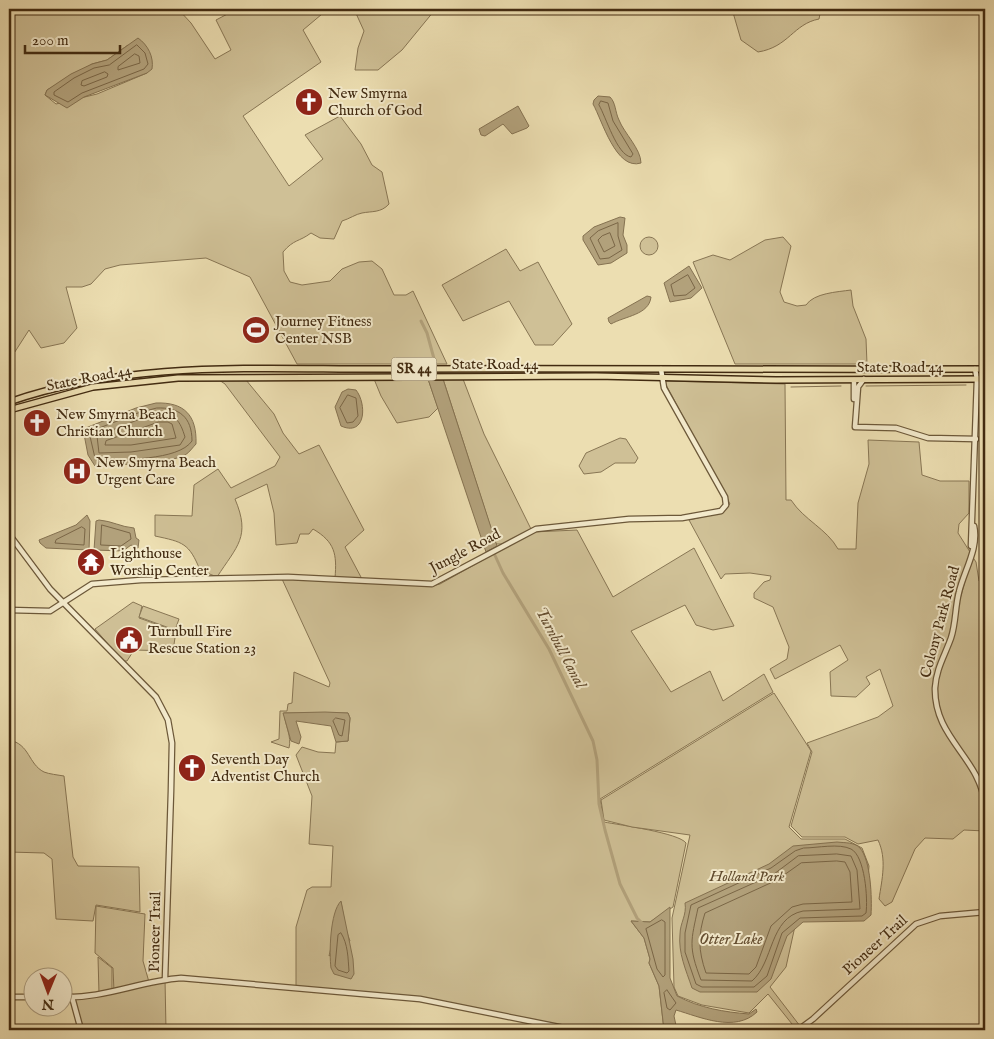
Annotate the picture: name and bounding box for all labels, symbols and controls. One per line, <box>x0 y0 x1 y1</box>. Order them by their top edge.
scale bar <box>25 22 120 54</box>
text: 200 m <box>32 31 69 50</box>
place label: New Smyrna Church of God <box>328 84 423 120</box>
church icon: New Smyrna Church of God <box>294 87 324 117</box>
place label: Journey Fitness Center NSB <box>273 312 372 348</box>
sports icon: Journey Fitness Center NSB <box>241 315 271 345</box>
street label: State Road 44 <box>452 355 539 374</box>
road number: SR 44 <box>392 358 436 380</box>
street label: State Road 44 <box>857 358 944 377</box>
street label: State Road 44 <box>45 360 134 396</box>
place label: New Smyrna Beach Christian Church <box>56 405 176 441</box>
church icon: New Smyrna Beach Christian Church <box>22 408 52 438</box>
place label: New Smyrna Beach Urgent Care <box>96 453 216 489</box>
hospital icon: New Smyrna Beach Urgent Care <box>62 456 92 486</box>
street label: Jungle Road <box>424 524 505 579</box>
place label: Lighthouse Worship Center <box>110 544 209 580</box>
temple icon: Lighthouse Worship Center <box>76 547 106 577</box>
street label: Colony Park Road <box>916 563 964 680</box>
water label: Turnbull Canal <box>530 604 590 693</box>
place label: Turnbull Fire Rescue Station 23 <box>148 622 256 658</box>
public building icon: Turnbull Fire Rescue Station 23 <box>114 625 144 655</box>
place label: Seventh Day Adventist Church <box>210 750 320 786</box>
church icon: Seventh Day Adventist Church <box>177 753 207 783</box>
park label: Holland Park <box>709 867 784 886</box>
street label: Pioneer Trail <box>145 890 165 973</box>
street label: Pioneer Trail <box>839 910 912 979</box>
water label: Otter Lake <box>699 930 763 950</box>
north arrow <box>22 966 72 1016</box>
text: N <box>42 995 55 1013</box>

